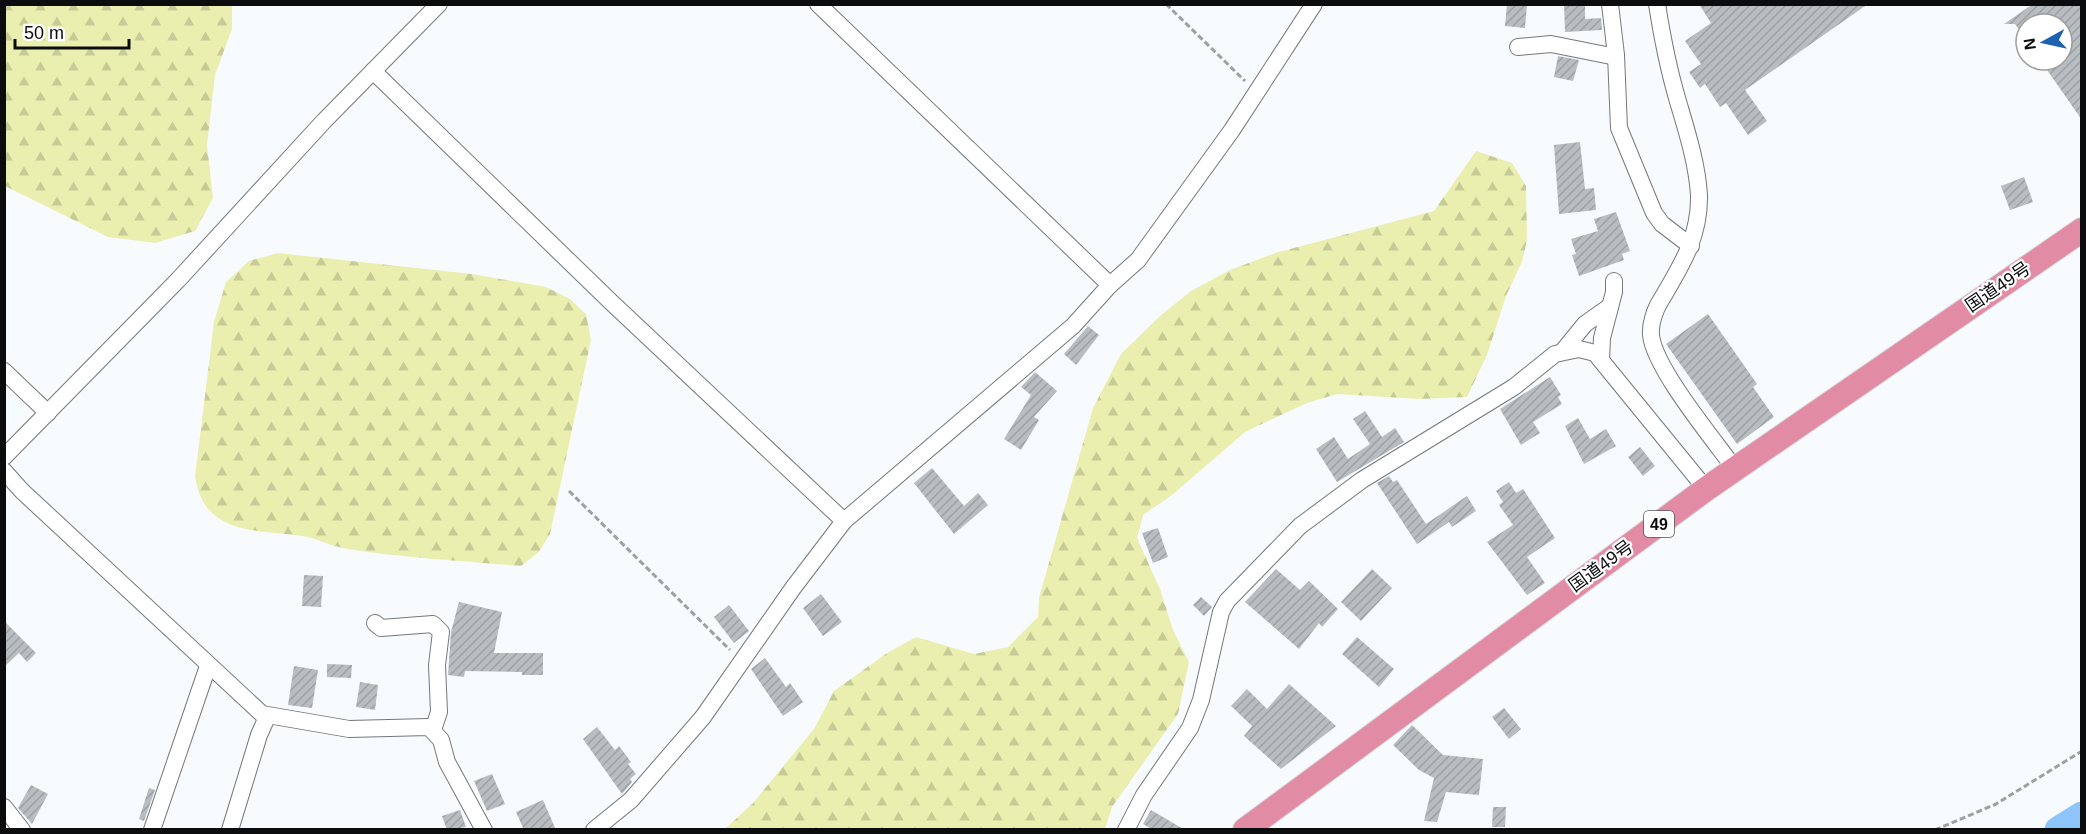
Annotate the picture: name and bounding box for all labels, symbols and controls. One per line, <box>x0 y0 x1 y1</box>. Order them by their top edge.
scale bar <box>15 12 129 50</box>
north arrow <box>2014 12 2074 72</box>
text: 50 m <box>24 23 64 43</box>
text: N <box>2020 37 2039 51</box>
street label: 国道49号 <box>1962 258 2034 316</box>
road number: 49 <box>1644 511 1674 537</box>
street label: 国道49号 <box>1565 536 1637 596</box>

